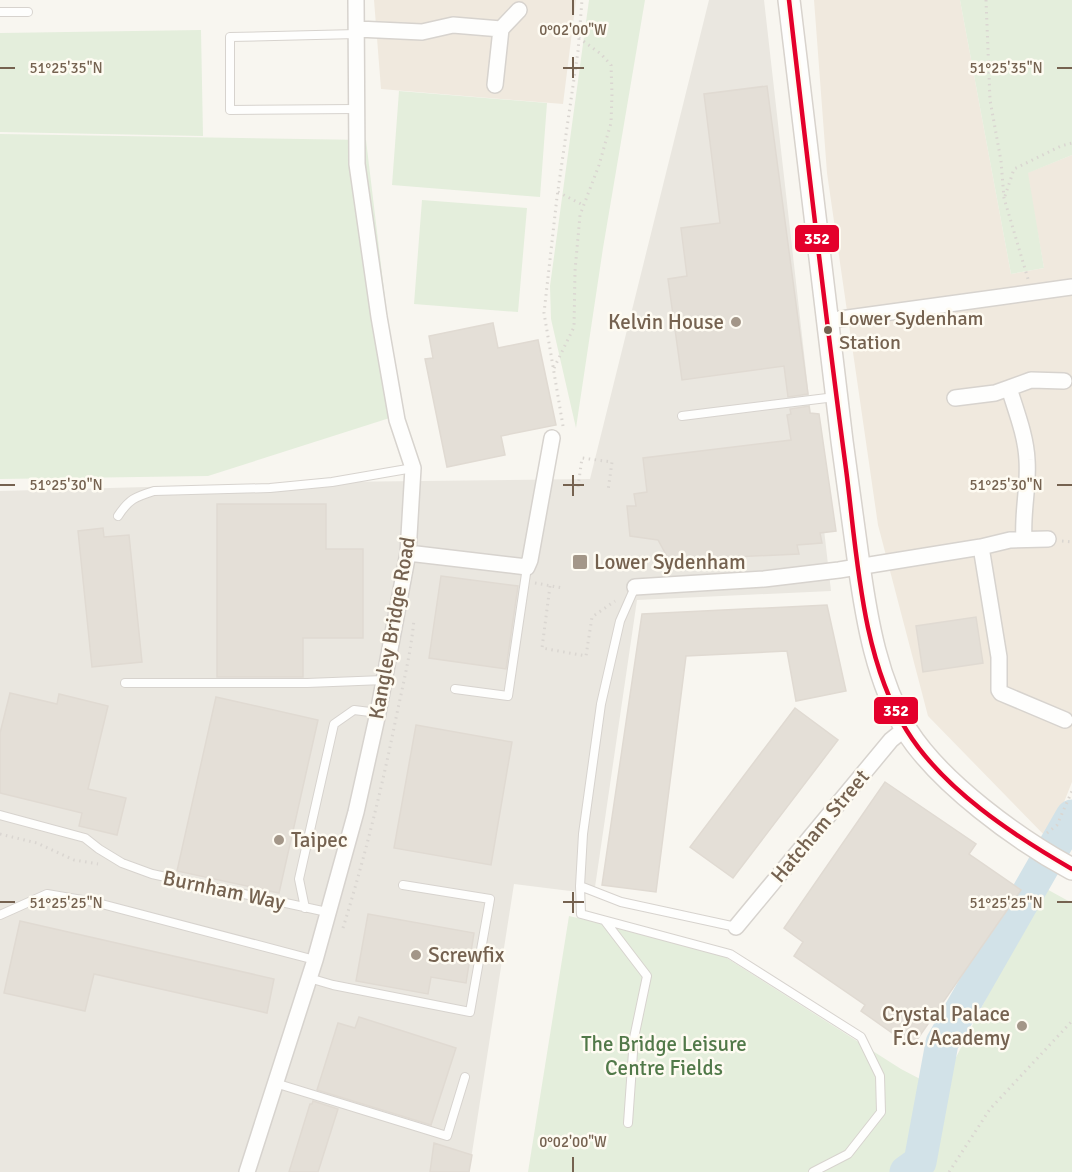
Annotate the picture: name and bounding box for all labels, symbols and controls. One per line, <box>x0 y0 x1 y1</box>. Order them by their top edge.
text: 0°02'00"W <box>539 21 607 39</box>
text: 51°25'35"N <box>29 59 103 77</box>
text: 51°25'35"N <box>969 59 1043 77</box>
line badge: 352 <box>794 224 840 253</box>
text: 352 <box>804 229 830 249</box>
place label: Lower Sydenham Station <box>839 306 983 355</box>
place label: Kelvin House <box>608 309 724 335</box>
marker: Kelvin House <box>729 315 743 329</box>
marker: Lower Sydenham Station <box>822 324 834 336</box>
text: 51°25'30"N <box>29 476 103 494</box>
text: 51°25'30"N <box>969 476 1043 494</box>
street label: Kangley Bridge Road <box>363 535 421 721</box>
place label: Lower Sydenham <box>594 549 746 575</box>
marker: Lower Sydenham <box>571 553 589 571</box>
line badge: 352 <box>873 696 919 725</box>
text: 352 <box>883 701 909 721</box>
street label: Hatcham Street <box>765 764 875 888</box>
place label: Taipec <box>291 827 348 853</box>
marker: Taipec <box>272 833 286 847</box>
street label: Burnham Way <box>161 864 288 916</box>
text: 51°25'25"N <box>29 894 103 912</box>
text: 51°25'25"N <box>969 894 1043 912</box>
place label: Screwfix <box>428 942 505 968</box>
marker: Screwfix <box>409 948 423 962</box>
place label: Crystal Palace F.C. Academy <box>882 1001 1010 1051</box>
marker: Crystal Palace F.C. Academy <box>1015 1019 1029 1033</box>
park label: The Bridge Leisure Centre Fields <box>581 1031 747 1081</box>
text: 0°02'00"W <box>539 1133 607 1151</box>

